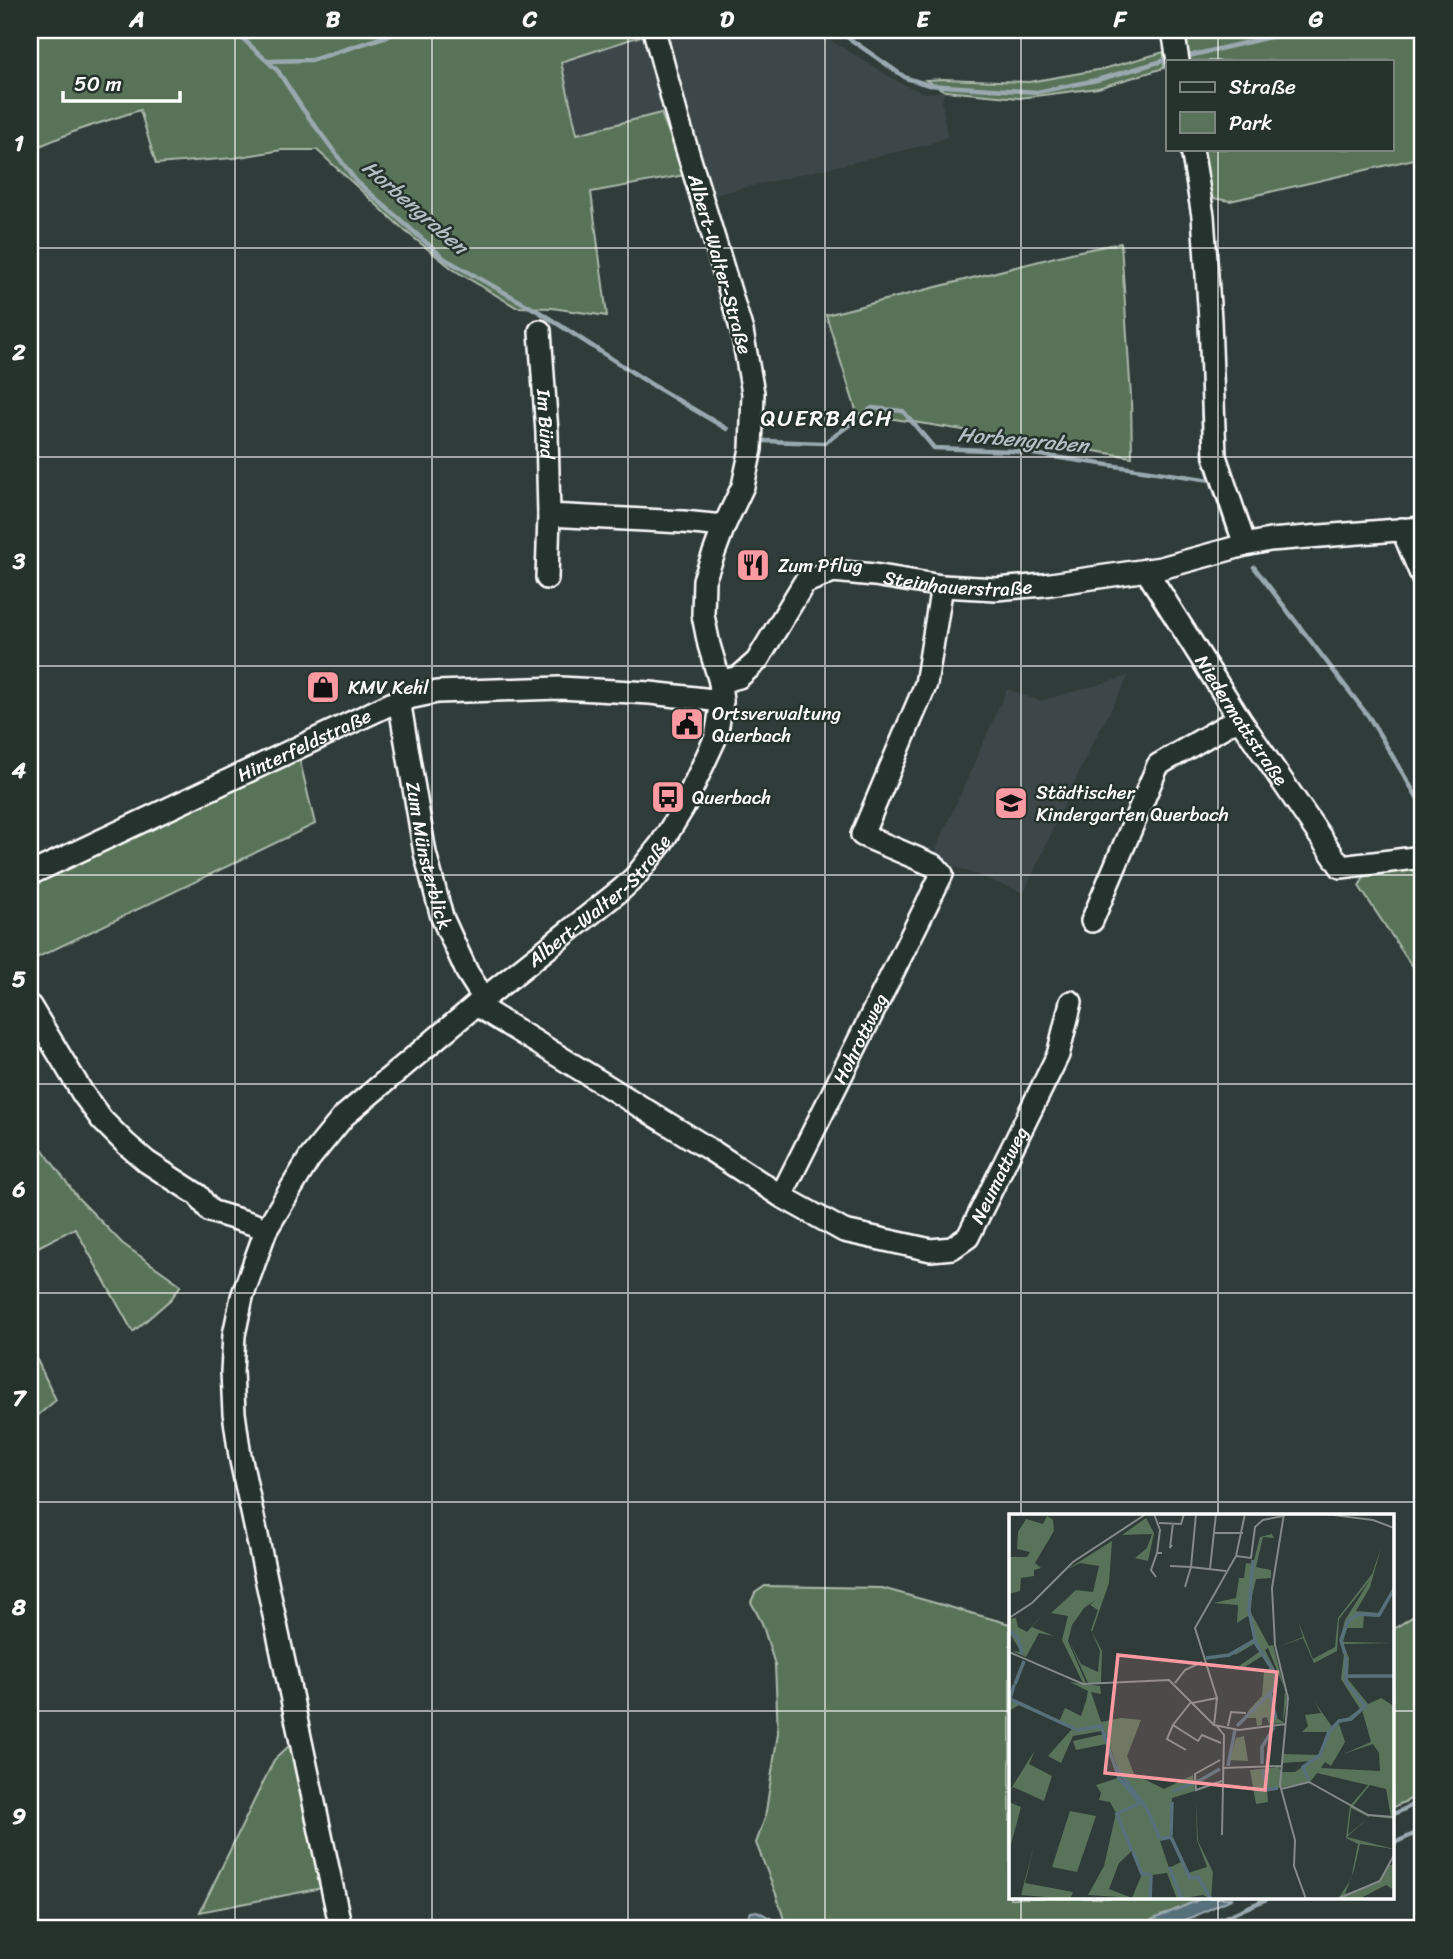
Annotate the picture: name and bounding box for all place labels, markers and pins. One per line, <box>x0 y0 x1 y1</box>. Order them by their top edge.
restaurant icon: Zum Pflug <box>734 546 772 584</box>
place label: Zum Pflug <box>778 549 863 582</box>
shop icon: KMV Kehl <box>304 668 342 706</box>
place label: KMV Kehl <box>348 671 429 704</box>
place label: Ortsverwaltung Querbach <box>712 697 841 752</box>
public building icon: Ortsverwaltung Querbach <box>668 705 706 743</box>
place label: Städtischer Kindergarten Querbach <box>1036 776 1229 831</box>
bus stop icon: Querbach <box>649 778 687 816</box>
place label: Querbach <box>692 781 771 814</box>
school or university icon: Städtischer Kindergarten Querbach <box>992 784 1030 822</box>

